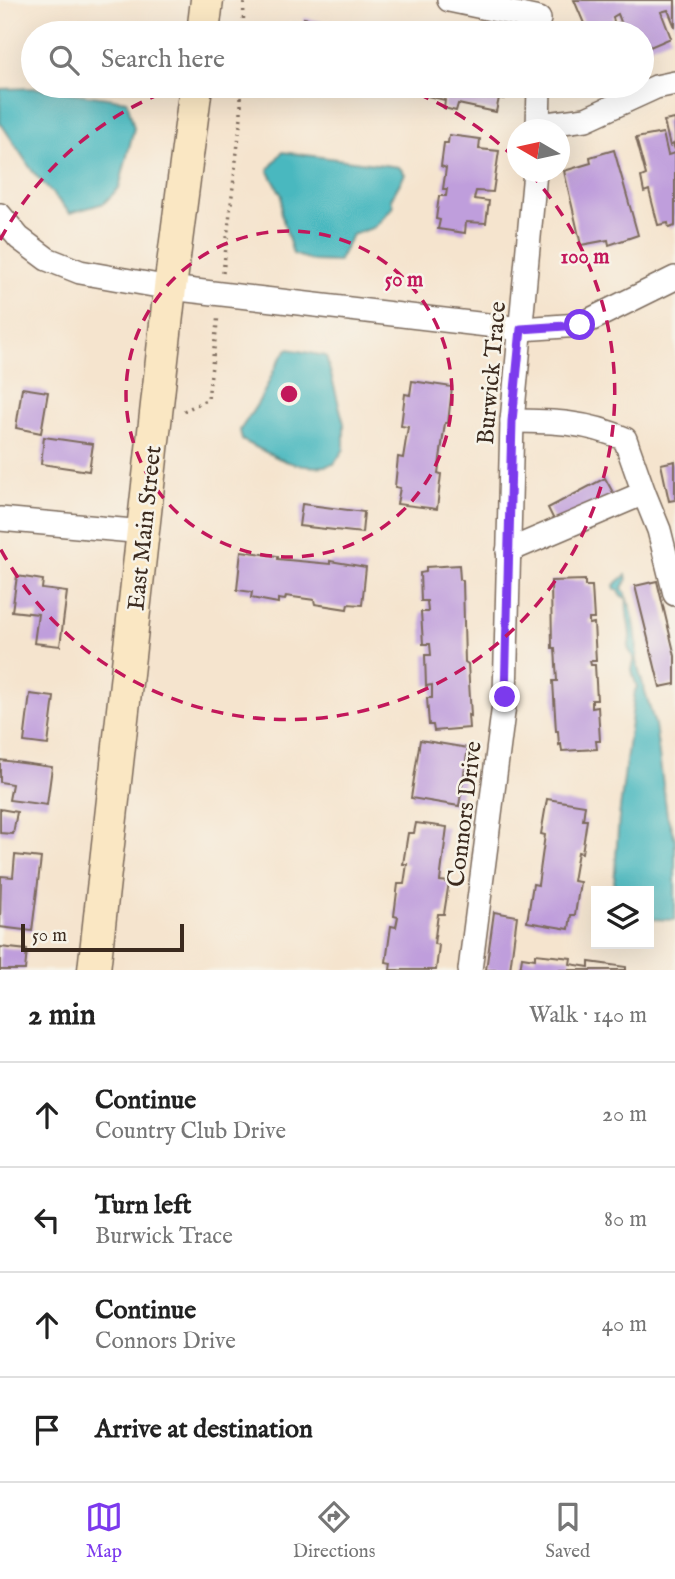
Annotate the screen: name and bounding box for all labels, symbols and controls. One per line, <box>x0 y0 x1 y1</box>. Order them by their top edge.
search box <box>21 21 654 98</box>
icon: search <box>45 41 83 79</box>
text: Search here <box>101 43 225 76</box>
north arrow <box>507 119 570 182</box>
text: 100 m <box>560 244 610 271</box>
text: 50 m <box>385 267 424 294</box>
street label: Burwick Trace <box>471 300 514 446</box>
route start <box>564 309 595 340</box>
centre of rings <box>277 382 301 406</box>
street label: East Main Street <box>121 444 170 612</box>
route end <box>489 681 520 712</box>
street label: Connors Drive <box>441 739 490 889</box>
map controls <box>591 886 654 949</box>
button: layers <box>591 886 654 949</box>
scale bar <box>21 921 184 953</box>
text: 50 m <box>32 924 67 948</box>
text: 2 min <box>28 997 96 1035</box>
text: Walk · 140 m <box>529 1001 647 1030</box>
text: Continue <box>95 1084 196 1117</box>
icon: ahead <box>28 1096 66 1134</box>
text: 20 m <box>602 1100 647 1129</box>
text: Country Club Drive <box>95 1117 286 1146</box>
text: Turn left <box>95 1189 192 1222</box>
icon: left <box>28 1201 66 1239</box>
text: 80 m <box>604 1205 647 1234</box>
text: Burwick Trace <box>95 1222 233 1251</box>
text: Continue <box>95 1294 196 1327</box>
icon: ahead <box>28 1306 66 1344</box>
text: 40 m <box>602 1310 647 1339</box>
text: Connors Drive <box>95 1327 236 1356</box>
icon: arrive <box>28 1411 66 1449</box>
text: Arrive at destination <box>95 1413 313 1446</box>
tab: Map <box>85 1498 123 1564</box>
tab: Directions <box>293 1498 375 1564</box>
tab: Saved <box>545 1498 590 1564</box>

